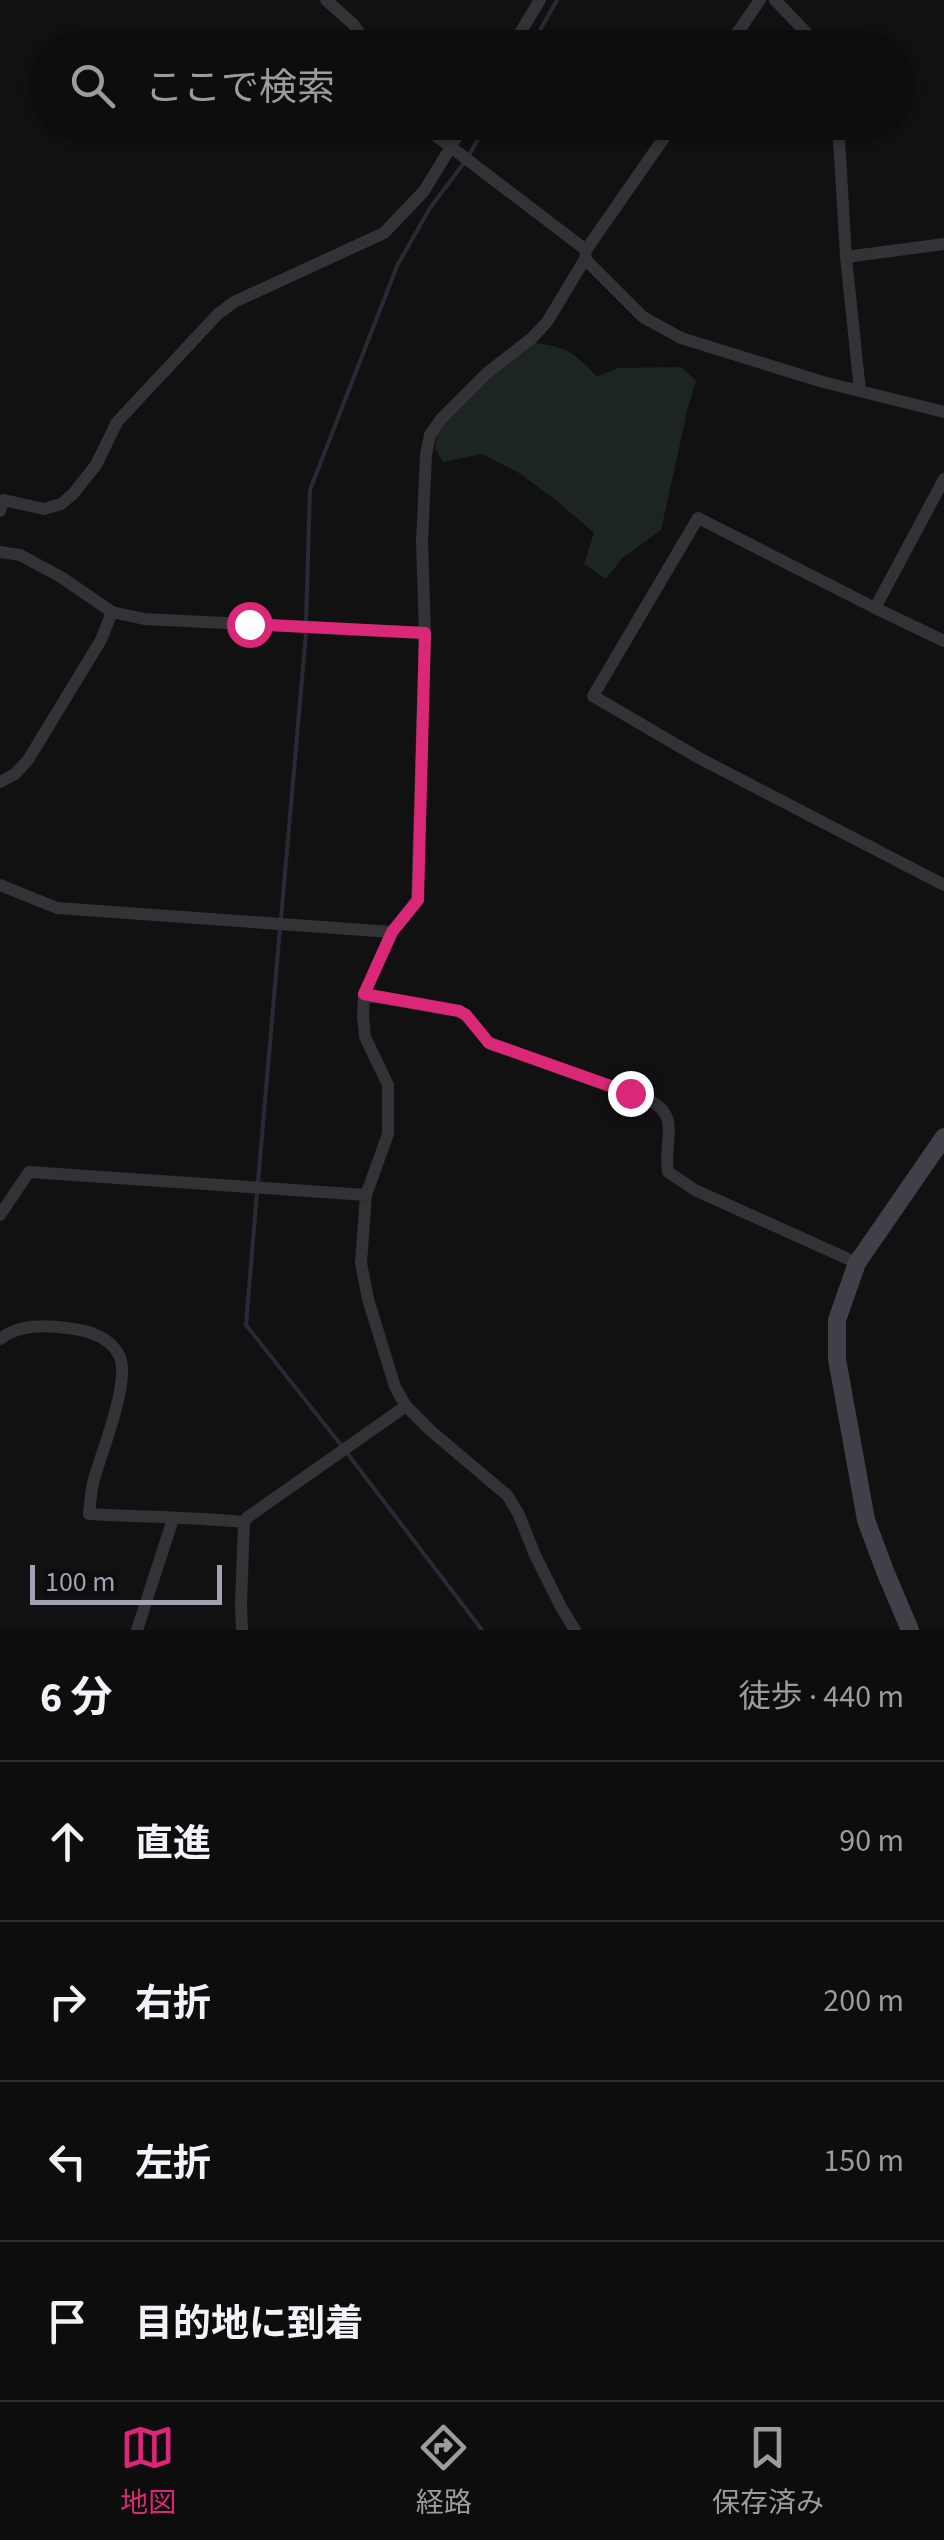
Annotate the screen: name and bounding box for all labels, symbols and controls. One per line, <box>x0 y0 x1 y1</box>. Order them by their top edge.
search box <box>30 30 914 140</box>
icon: search <box>65 58 120 113</box>
text: ここで検索 <box>145 61 335 115</box>
route start <box>227 602 273 648</box>
route end <box>608 1071 654 1117</box>
scale bar <box>30 1560 222 1604</box>
text: 100 m <box>45 1562 116 1602</box>
text: 6 分 <box>40 1668 113 1728</box>
text: 徒歩 · 440 m <box>739 1674 904 1720</box>
icon: ahead <box>40 1814 95 1869</box>
text: 直進 <box>135 1817 211 1871</box>
text: 90 m <box>839 1818 904 1864</box>
icon: right <box>40 1974 95 2029</box>
text: 右折 <box>135 1977 211 2031</box>
text: 200 m <box>823 1978 904 2024</box>
icon: left <box>40 2134 95 2189</box>
text: 左折 <box>135 2137 211 2191</box>
text: 150 m <box>823 2138 904 2184</box>
icon: arrive <box>40 2294 95 2349</box>
text: 目的地に到着 <box>135 2297 363 2351</box>
tab: 地図 <box>120 2420 176 2523</box>
tab: 経路 <box>416 2420 472 2523</box>
tab: 保存済み <box>712 2420 824 2523</box>

